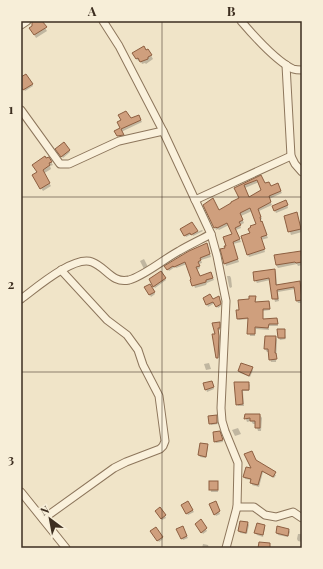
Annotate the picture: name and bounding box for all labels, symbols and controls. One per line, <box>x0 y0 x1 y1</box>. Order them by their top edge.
text: A <box>87 2 97 19</box>
text: B <box>227 2 236 19</box>
text: 1 <box>9 100 14 117</box>
text: 2 <box>8 275 15 292</box>
text: 3 <box>8 450 14 467</box>
north arrow <box>30 499 70 539</box>
text: N <box>37 502 52 519</box>

